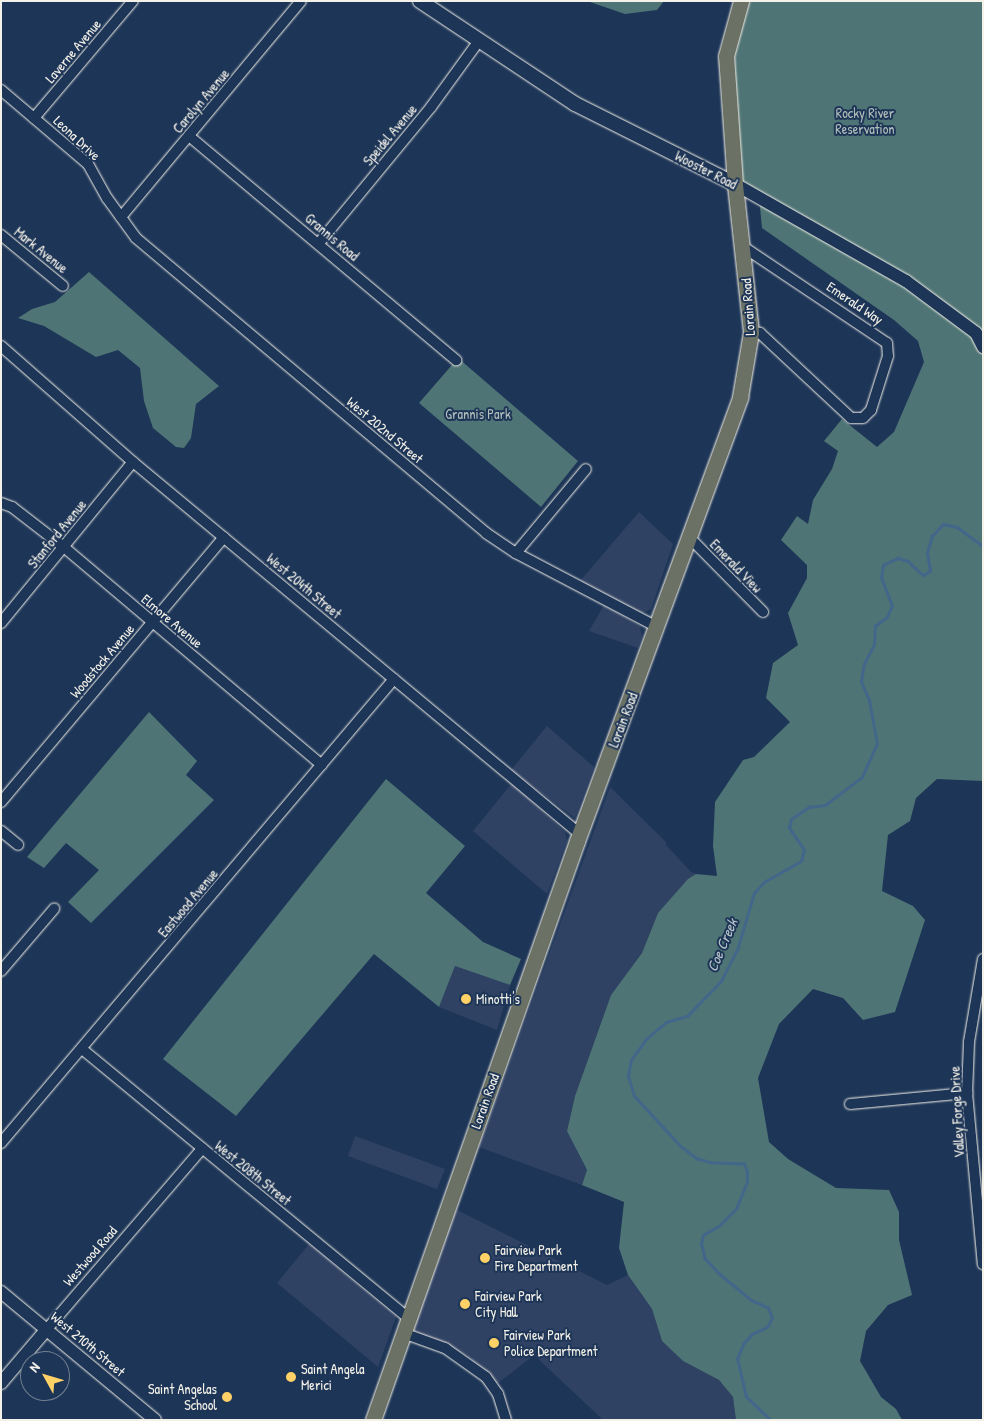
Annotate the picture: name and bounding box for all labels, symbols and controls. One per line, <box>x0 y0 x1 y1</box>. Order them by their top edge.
street label: Laverne Avenue <box>42 16 104 86</box>
street label: Carolyn Avenue <box>169 65 233 137</box>
street label: Speidel Avenue <box>360 101 420 169</box>
park label: Rocky River Reservation <box>835 105 895 138</box>
street label: Leona Drive <box>50 112 104 164</box>
street label: Wooster Road <box>672 147 740 193</box>
street label: Grannis Road <box>302 210 362 264</box>
street label: Mark Avenue <box>11 223 71 277</box>
street label: Lorain Road <box>738 278 758 336</box>
street label: Emerald Way <box>824 278 886 328</box>
street label: West 202nd Street <box>343 393 427 467</box>
park label: Grannis Park <box>445 406 511 422</box>
street label: Stanford Avenue <box>24 496 90 572</box>
street label: Emerald View <box>706 536 766 596</box>
street label: West 204th Street <box>263 550 345 622</box>
street label: Elmore Avenue <box>138 591 206 651</box>
street label: Woodstock Avenue <box>66 621 138 701</box>
street label: Lorain Road <box>605 690 641 750</box>
street label: Eastwood Avenue <box>155 865 221 941</box>
water label: Coe Creek <box>703 916 741 974</box>
place label: Minotti's <box>476 991 520 1007</box>
marker: Minotti's <box>460 993 472 1005</box>
street label: Valley Forge Drive <box>946 1066 968 1158</box>
street label: Lorain Road <box>467 1071 503 1131</box>
street label: West 208th Street <box>212 1137 294 1209</box>
street label: Westwood Road <box>59 1223 121 1289</box>
place label: Fairview Park Fire Department <box>495 1242 578 1274</box>
marker: Fairview Park Fire Department <box>479 1252 491 1264</box>
place label: Fairview Park City Hall <box>475 1288 542 1320</box>
marker: Fairview Park City Hall <box>459 1298 471 1310</box>
street label: West 210th Street <box>47 1308 129 1380</box>
place label: Fairview Park Police Department <box>504 1327 598 1360</box>
marker: Fairview Park Police Department <box>488 1337 500 1349</box>
north arrow <box>20 1351 70 1401</box>
text: N <box>24 1358 43 1376</box>
place label: Saint Angela Merici <box>301 1361 365 1394</box>
marker: Saint Angela Merici <box>285 1371 297 1383</box>
place label: Saint Angelas School <box>148 1381 217 1414</box>
marker: Saint Angelas School <box>221 1391 233 1403</box>

